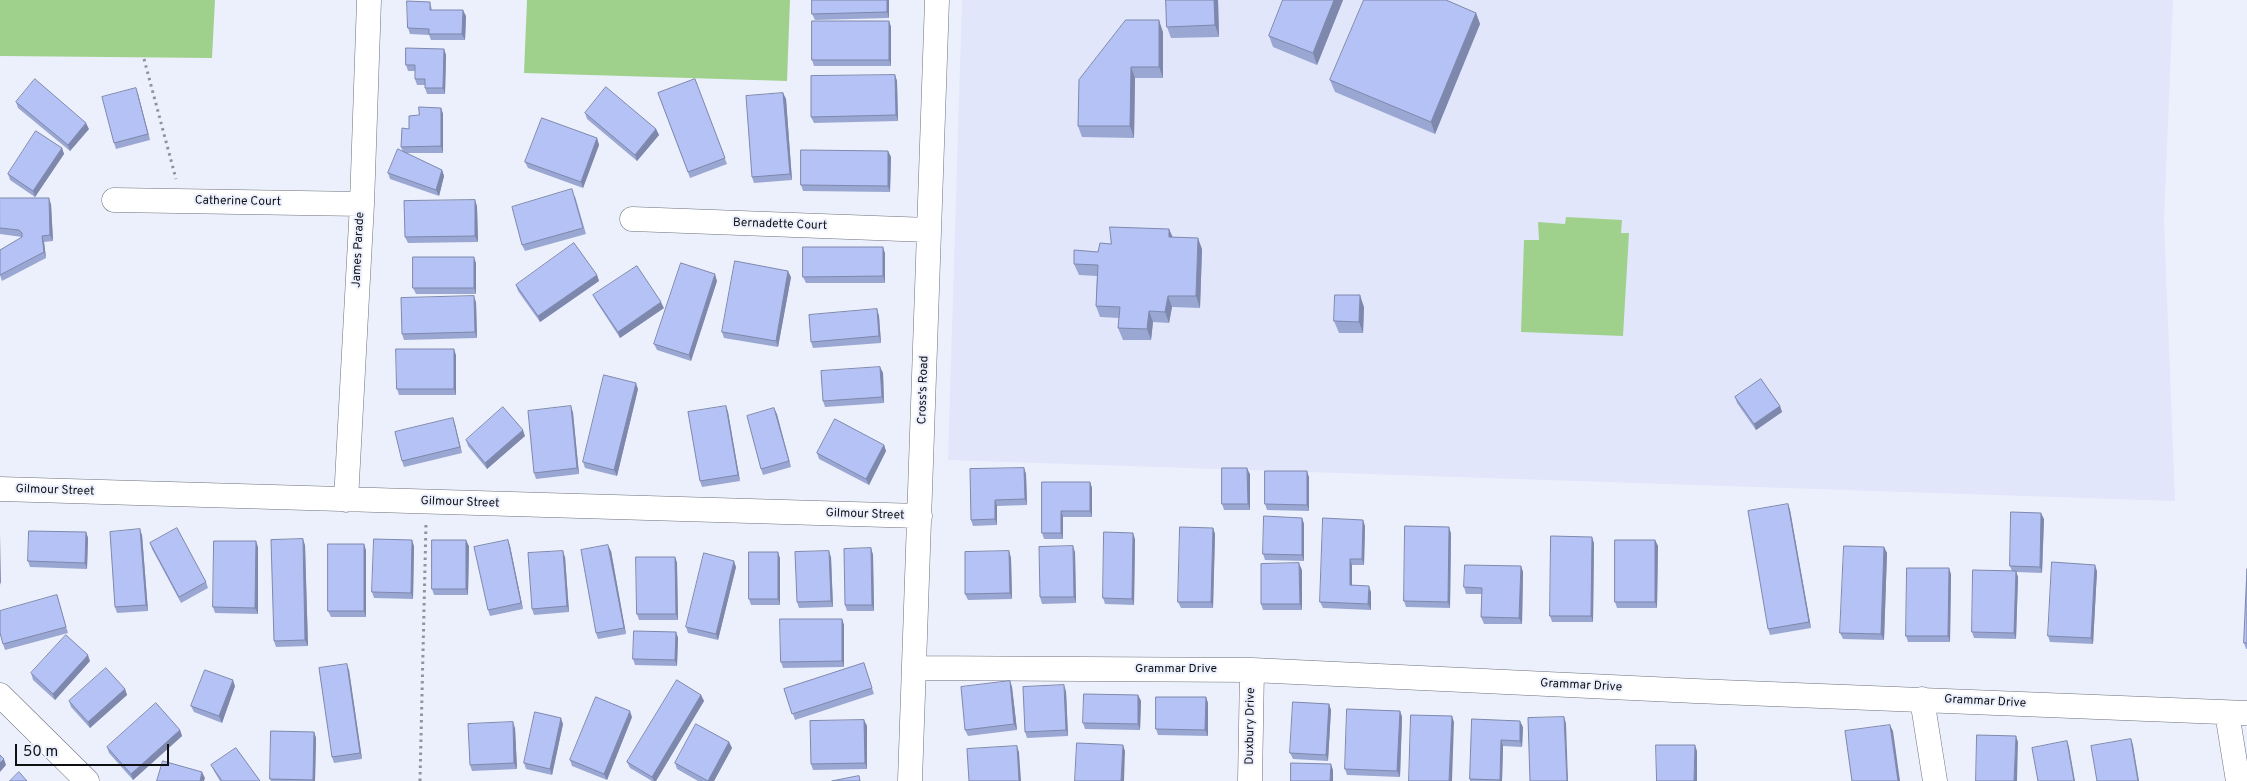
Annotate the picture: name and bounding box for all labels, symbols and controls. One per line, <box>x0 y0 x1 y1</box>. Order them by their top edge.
street label: Catherine Court <box>195 194 281 210</box>
street label: James Parade <box>350 212 368 288</box>
street label: Bernadette Court <box>733 216 827 234</box>
street label: Cross's Road <box>916 355 932 425</box>
street label: Gilmour Street <box>15 482 95 500</box>
street label: Gilmour Street <box>420 494 500 512</box>
street label: Gilmour Street <box>825 506 905 524</box>
street label: Grammar Drive <box>1135 663 1217 677</box>
street label: Grammar Drive <box>1540 677 1622 695</box>
street label: Duxbury Drive <box>1243 687 1259 765</box>
street label: Grammar Drive <box>1944 693 2026 711</box>
scale bar <box>18 734 171 766</box>
text: 50 m <box>23 743 58 762</box>

